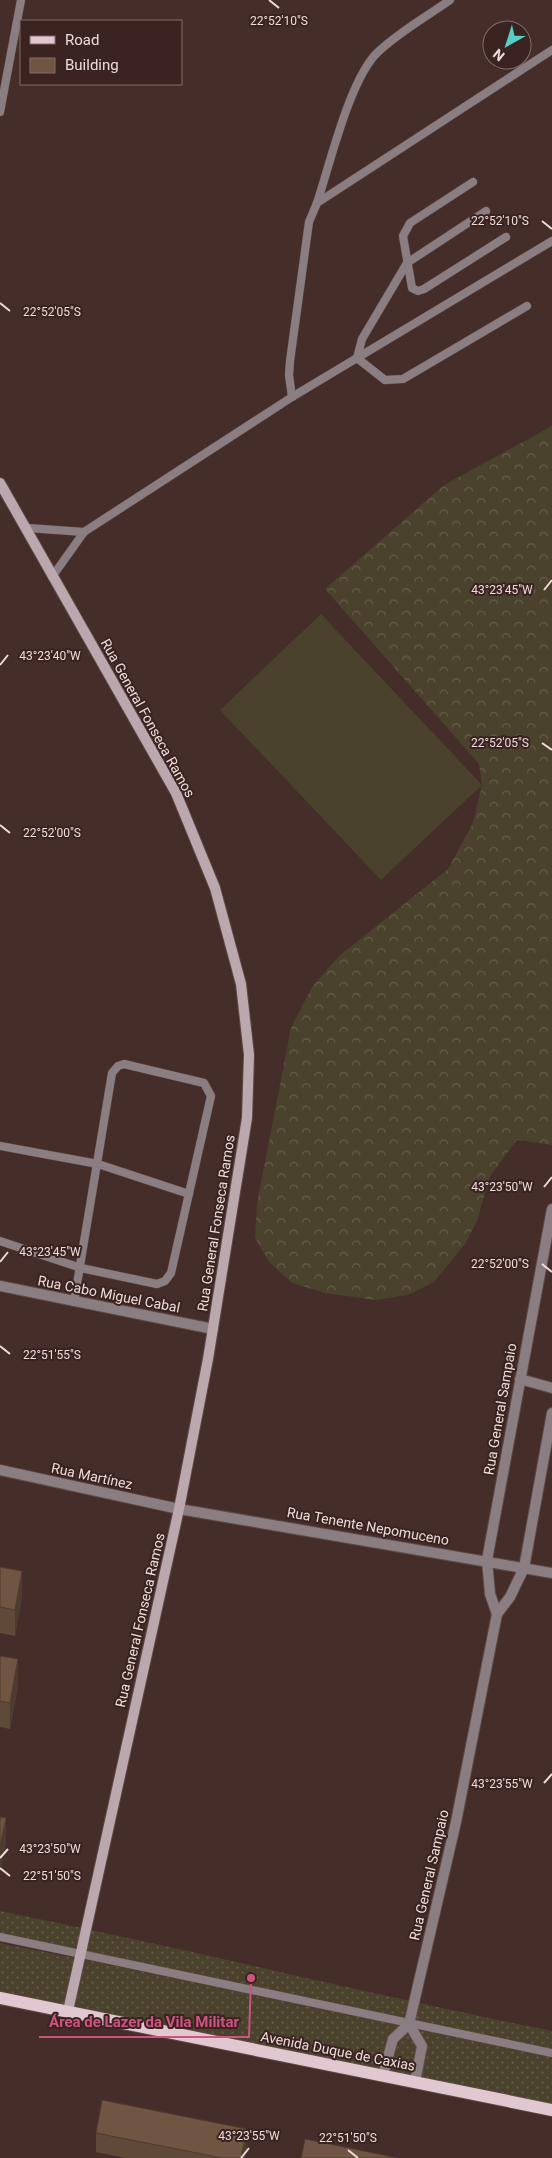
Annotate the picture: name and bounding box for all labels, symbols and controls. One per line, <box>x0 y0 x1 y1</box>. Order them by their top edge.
text: 22°52'10"S <box>250 14 308 28</box>
legend <box>20 20 182 85</box>
north arrow <box>482 20 532 70</box>
text: Road <box>65 31 99 49</box>
text: N <box>490 46 508 64</box>
text: Building <box>65 56 119 74</box>
text: 22°52'10"S <box>471 214 529 228</box>
text: 22°52'05"S <box>23 305 81 319</box>
text: 43°23'45"W <box>471 583 533 597</box>
street label: Rua General Fonseca Ramos <box>98 636 198 800</box>
text: 43°23'40"W <box>19 649 81 663</box>
text: 22°52'05"S <box>471 736 529 750</box>
text: 22°52'00"S <box>23 826 81 840</box>
street label: Rua General Fonseca Ramos <box>194 1134 238 1312</box>
text: 43°23'50"W <box>471 1180 533 1194</box>
text: 43°23'45"W <box>19 1245 81 1259</box>
text: 22°52'00"S <box>471 1257 529 1271</box>
street label: Rua Cabo Miguel Cabal <box>37 1272 181 1316</box>
street label: Rua General Sampaio <box>481 1342 519 1476</box>
text: 22°51'55"S <box>23 1348 81 1362</box>
street label: Rua Martínez <box>50 1460 134 1492</box>
street label: Rua Tenente Nepomuceno <box>286 1504 450 1548</box>
street label: Rua General Fonseca Ramos <box>112 1531 168 1709</box>
text: 43°23'55"W <box>471 1777 533 1791</box>
street label: Rua General Sampaio <box>406 1808 452 1942</box>
text: 43°23'50"W <box>19 1842 81 1856</box>
text: 22°51'50"S <box>23 1869 81 1883</box>
callout: Área de Lazer da Vila Militar <box>39 2007 249 2037</box>
text: Área de Lazer da Vila Militar <box>49 2013 239 2031</box>
street label: Avenida Duque de Caxias <box>259 2028 417 2074</box>
text: 43°23'55"W <box>218 2129 280 2143</box>
text: 22°51'50"S <box>319 2131 377 2145</box>

